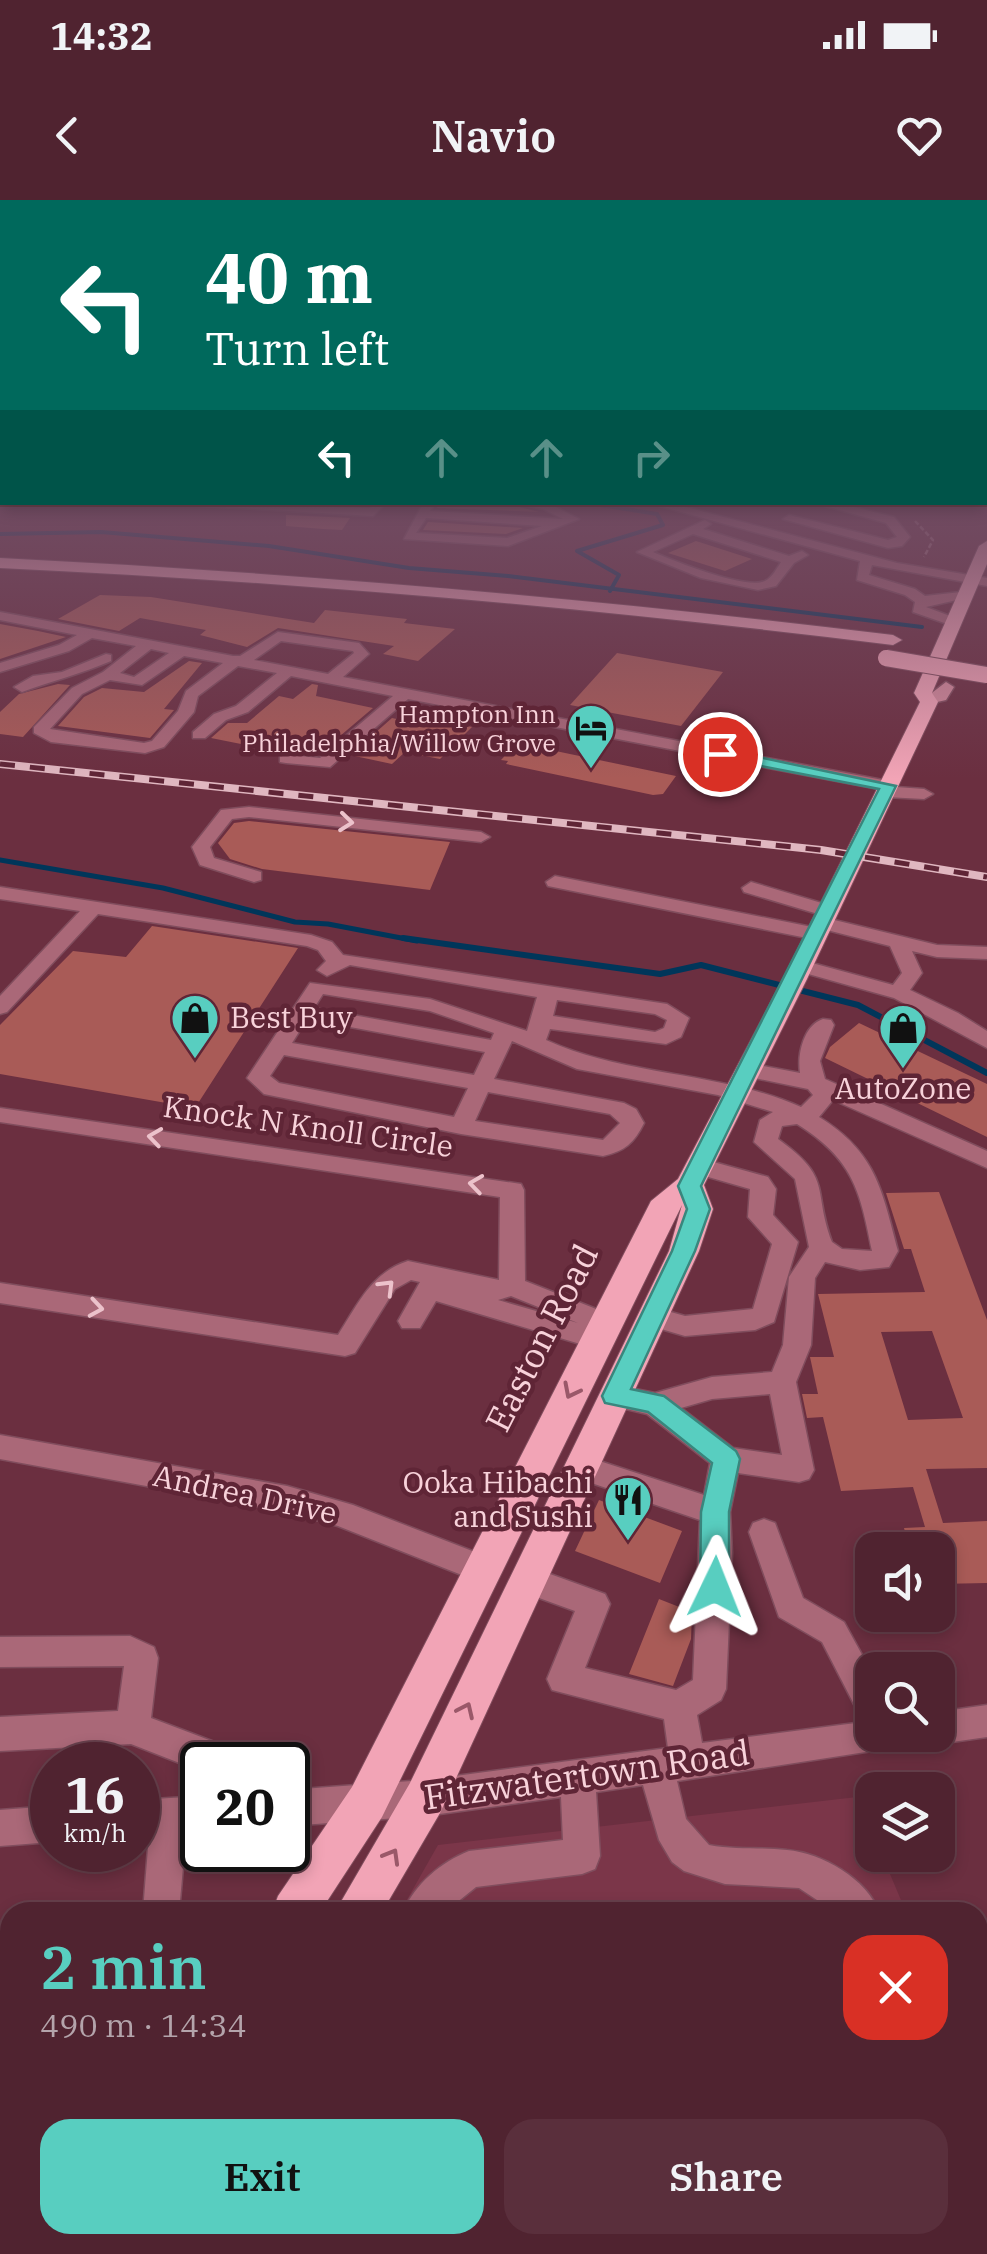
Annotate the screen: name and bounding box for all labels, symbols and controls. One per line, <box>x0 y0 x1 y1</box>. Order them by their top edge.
text: 14:32 <box>50 11 153 60</box>
text: Navio <box>431 106 556 164</box>
icon: back <box>40 108 95 163</box>
icon: heart <box>892 108 947 163</box>
text: 40 m <box>205 231 373 322</box>
icon: left <box>40 240 170 370</box>
text: Turn left <box>205 319 389 377</box>
icon: left <box>309 430 364 485</box>
icon: ahead <box>414 430 469 485</box>
icon: ahead <box>519 430 574 485</box>
icon: right <box>624 430 679 485</box>
place label: Hampton Inn Philadelphia/Willow Grove <box>242 697 556 759</box>
hotel icon: Hampton Inn Philadelphia/Willow Grove <box>565 702 617 770</box>
pin <box>678 712 763 797</box>
icon: arrive <box>693 727 748 782</box>
one-way arrow <box>339 811 355 832</box>
shop icon: Best Buy <box>169 992 221 1060</box>
place label: Best Buy <box>230 997 353 1036</box>
shop icon: AutoZone <box>877 1002 929 1070</box>
place label: AutoZone <box>835 1068 971 1107</box>
street label: Knock N Knoll Circle <box>161 1086 456 1165</box>
one-way arrow <box>146 1128 163 1149</box>
one-way arrow <box>468 1175 484 1196</box>
street label: Easton Road <box>474 1236 608 1439</box>
one-way arrow <box>375 1280 394 1298</box>
one-way arrow <box>88 1296 105 1317</box>
one-way arrow <box>563 1381 583 1399</box>
street label: Andrea Drive <box>150 1455 341 1532</box>
place label: Ooka Hibachi and Sushi <box>402 1462 593 1535</box>
restaurant icon: Ooka Hibachi and Sushi <box>602 1474 654 1542</box>
map controls <box>855 1532 955 1872</box>
button: sound <box>855 1532 955 1632</box>
position arrow <box>663 1535 767 1639</box>
button: search <box>855 1652 955 1752</box>
one-way arrow <box>454 1702 474 1720</box>
street label: Fitzwatertown Road <box>421 1728 752 1820</box>
speed limit sign: 20 <box>180 1742 310 1872</box>
text: 16 <box>65 1762 125 1827</box>
button: layers <box>855 1772 955 1872</box>
text: km/h <box>63 1816 127 1849</box>
one-way arrow <box>379 1849 399 1867</box>
text: 2 min <box>40 1927 207 2006</box>
button: close <box>843 1935 948 2040</box>
text: 490 m · 14:34 <box>40 2004 247 2046</box>
button: Exit <box>40 2119 484 2234</box>
button: Share <box>504 2119 948 2234</box>

